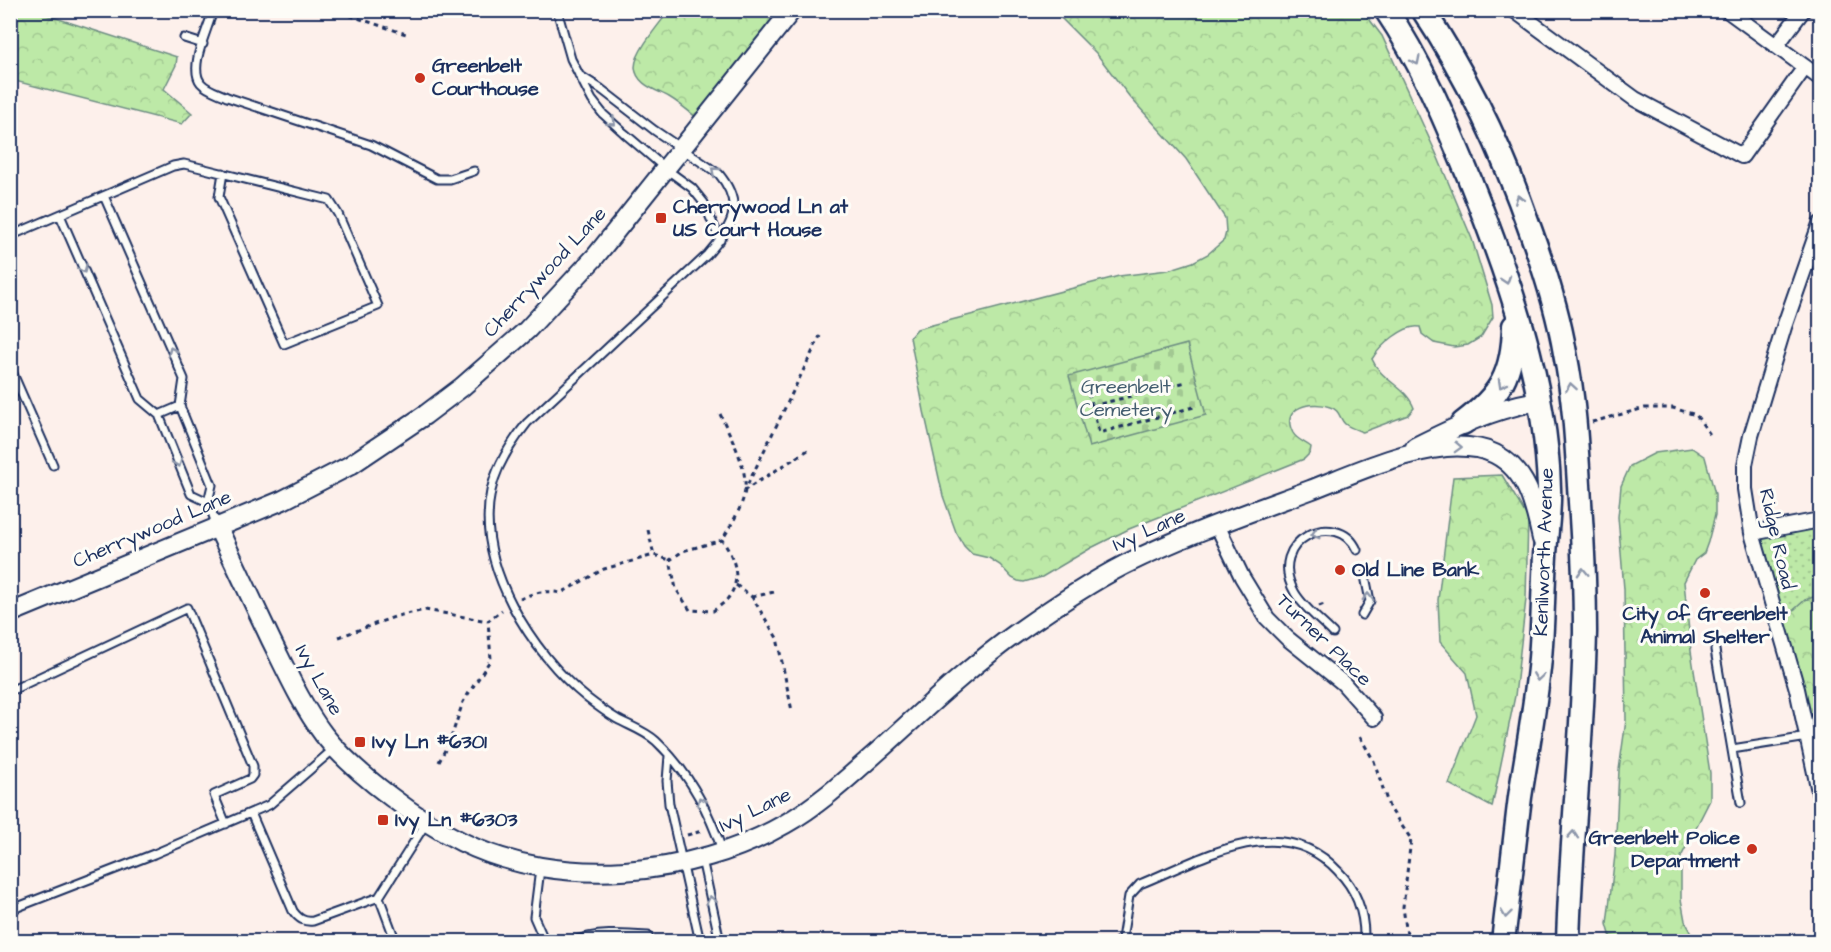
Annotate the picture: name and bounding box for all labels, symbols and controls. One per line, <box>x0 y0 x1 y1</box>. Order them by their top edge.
place label: Greenbelt Courthouse <box>432 52 539 103</box>
one-way arrow <box>1409 54 1420 65</box>
marker: Greenbelt Courthouse <box>413 71 427 85</box>
one-way arrow <box>605 115 616 126</box>
one-way arrow <box>711 167 722 178</box>
place label: Cherrywood Ln at US Court House <box>673 193 849 244</box>
one-way arrow <box>1514 195 1526 206</box>
street label: Cherrywood Lane <box>477 200 614 344</box>
marker: Cherrywood Ln at US Court House <box>654 211 668 225</box>
one-way arrow <box>76 262 88 273</box>
one-way arrow <box>1499 274 1511 285</box>
one-way arrow <box>167 346 179 357</box>
park label: Greenbelt Cemetery <box>1080 373 1172 425</box>
one-way arrow <box>1498 377 1509 388</box>
one-way arrow <box>1565 382 1578 392</box>
one-way arrow <box>1454 441 1463 454</box>
one-way arrow <box>171 457 183 468</box>
street label: Kenilworth Avenue <box>1527 467 1561 637</box>
street label: Cherrywood Lane <box>68 483 236 576</box>
street label: Ridge Road <box>1751 486 1802 592</box>
street label: Ivy Lane <box>1108 501 1191 559</box>
one-way arrow <box>1310 527 1321 539</box>
place label: Old Line Bank <box>1352 556 1480 584</box>
marker: Old Line Bank <box>1333 563 1347 577</box>
one-way arrow <box>1577 568 1589 577</box>
marker: City of Greenbelt Animal Shelter <box>1698 586 1712 600</box>
street label: Turner Place <box>1270 587 1378 693</box>
one-way arrow <box>1361 592 1374 601</box>
place label: City of Greenbelt Animal Shelter <box>1622 600 1789 651</box>
street label: Ivy Lane <box>287 639 350 721</box>
one-way arrow <box>1532 672 1544 681</box>
place label: Ivy Ln #6301 <box>372 728 487 757</box>
marker: Ivy Ln #6301 <box>353 735 367 749</box>
street label: Ivy Lane <box>714 780 796 840</box>
one-way arrow <box>697 796 709 807</box>
place label: Ivy Ln #6303 <box>395 806 518 835</box>
marker: Ivy Ln #6303 <box>376 813 390 827</box>
place label: Greenbelt Police Department <box>1589 824 1741 875</box>
one-way arrow <box>1567 830 1580 839</box>
marker: Greenbelt Police Department <box>1745 842 1759 856</box>
one-way arrow <box>705 895 718 905</box>
one-way arrow <box>1501 909 1513 918</box>

